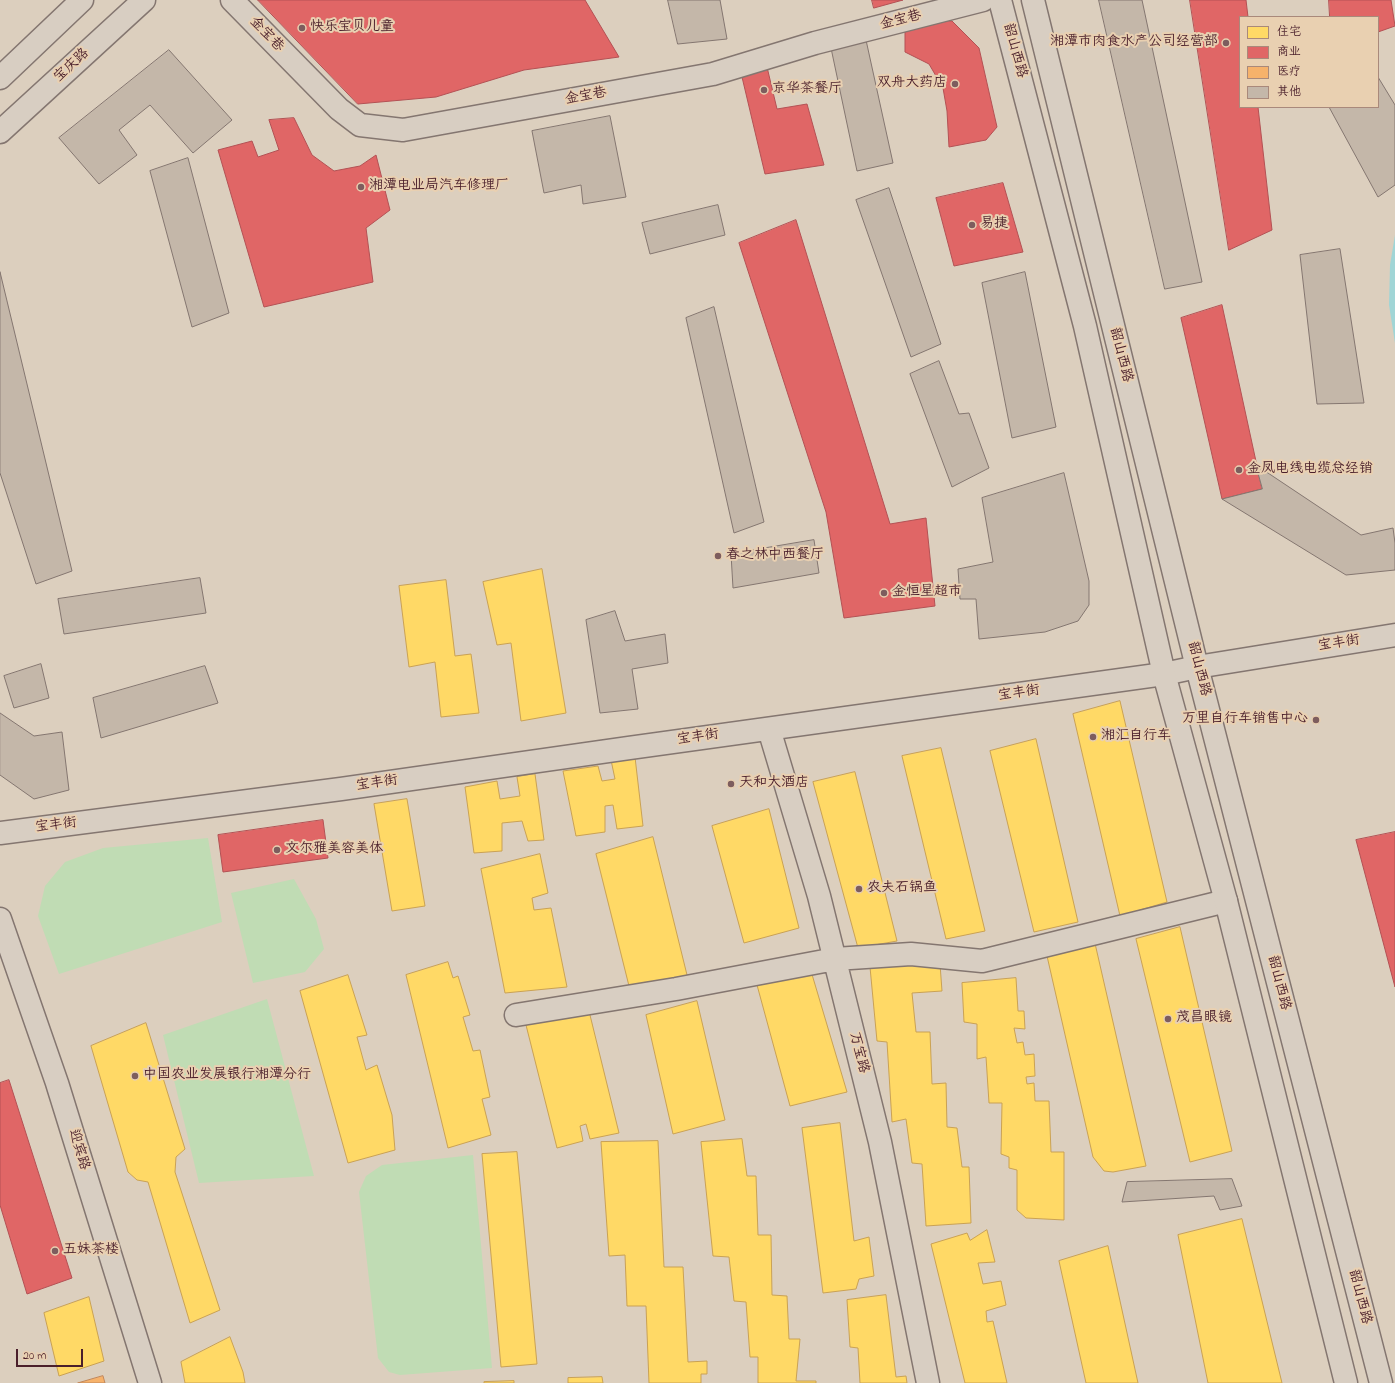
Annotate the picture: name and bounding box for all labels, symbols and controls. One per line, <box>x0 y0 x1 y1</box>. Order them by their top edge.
street label: 金宝巷 <box>879 8 923 34</box>
street label: 金宝巷 <box>245 14 287 56</box>
legend <box>1239 16 1379 108</box>
place label: 快乐宝贝儿童 <box>310 20 394 36</box>
street label: 韶山西路 <box>999 22 1029 80</box>
marker: 快乐宝贝儿童 <box>297 23 307 33</box>
text: 住宅 <box>1277 23 1301 41</box>
place label: 湘潭市肉食水产公司经营部 <box>1050 35 1218 51</box>
marker: 湘潭市肉食水产公司经营部 <box>1221 38 1231 48</box>
text: 商业 <box>1277 43 1301 61</box>
street label: 宝庆路 <box>51 46 93 86</box>
text: 医疗 <box>1277 63 1301 81</box>
place label: 双舟大药店 <box>877 76 947 92</box>
marker: 双舟大药店 <box>950 79 960 89</box>
place label: 京华茶餐厅 <box>772 82 842 98</box>
text: 其他 <box>1277 83 1301 101</box>
street label: 金宝巷 <box>564 85 608 109</box>
marker: 京华茶餐厅 <box>759 85 769 95</box>
place label: 湘潭电业局汽车修理厂 <box>369 179 509 195</box>
marker: 湘潭电业局汽车修理厂 <box>356 182 366 192</box>
place label: 易捷 <box>980 217 1008 233</box>
marker: 易捷 <box>967 220 977 230</box>
street label: 韶山西路 <box>1105 326 1135 384</box>
place label: 金凤电线电缆总经销 <box>1247 462 1373 478</box>
marker: 金凤电线电缆总经销 <box>1234 465 1244 475</box>
place label: 春之林中西餐厅 <box>726 548 824 564</box>
marker: 春之林中西餐厅 <box>713 551 723 561</box>
place label: 金恒星超市 <box>892 585 962 601</box>
marker: 金恒星超市 <box>879 588 889 598</box>
street label: 宝丰街 <box>1317 632 1361 656</box>
street label: 韶山西路 <box>1183 640 1213 698</box>
street label: 宝丰街 <box>997 683 1041 705</box>
place label: 万里自行车销售中心 <box>1182 712 1308 728</box>
marker: 万里自行车销售中心 <box>1311 715 1321 725</box>
street label: 宝丰街 <box>676 727 720 749</box>
place label: 湘汇自行车 <box>1101 729 1171 745</box>
marker: 湘汇自行车 <box>1088 732 1098 742</box>
street label: 宝丰街 <box>355 773 399 795</box>
place label: 天和大酒店 <box>739 776 809 792</box>
marker: 天和大酒店 <box>726 779 736 789</box>
street label: 宝丰街 <box>34 815 78 837</box>
place label: 文尔雅美容美体 <box>285 842 383 858</box>
marker: 文尔雅美容美体 <box>272 845 282 855</box>
place label: 农夫石锅鱼 <box>867 881 937 897</box>
marker: 农夫石锅鱼 <box>854 884 864 894</box>
street label: 韶山西路 <box>1263 954 1293 1012</box>
place label: 茂昌眼镜 <box>1176 1011 1232 1027</box>
marker: 茂昌眼镜 <box>1163 1014 1173 1024</box>
street label: 万宝路 <box>845 1031 871 1075</box>
place label: 中国农业发展银行湘潭分行 <box>143 1068 311 1084</box>
marker: 中国农业发展银行湘潭分行 <box>130 1071 140 1081</box>
street label: 迎宾路 <box>64 1127 92 1173</box>
place label: 五妹茶楼 <box>63 1243 119 1259</box>
marker: 五妹茶楼 <box>50 1246 60 1256</box>
street label: 韶山西路 <box>1344 1268 1374 1326</box>
scale bar <box>18 1341 85 1367</box>
text: 20 m <box>23 1347 46 1365</box>

